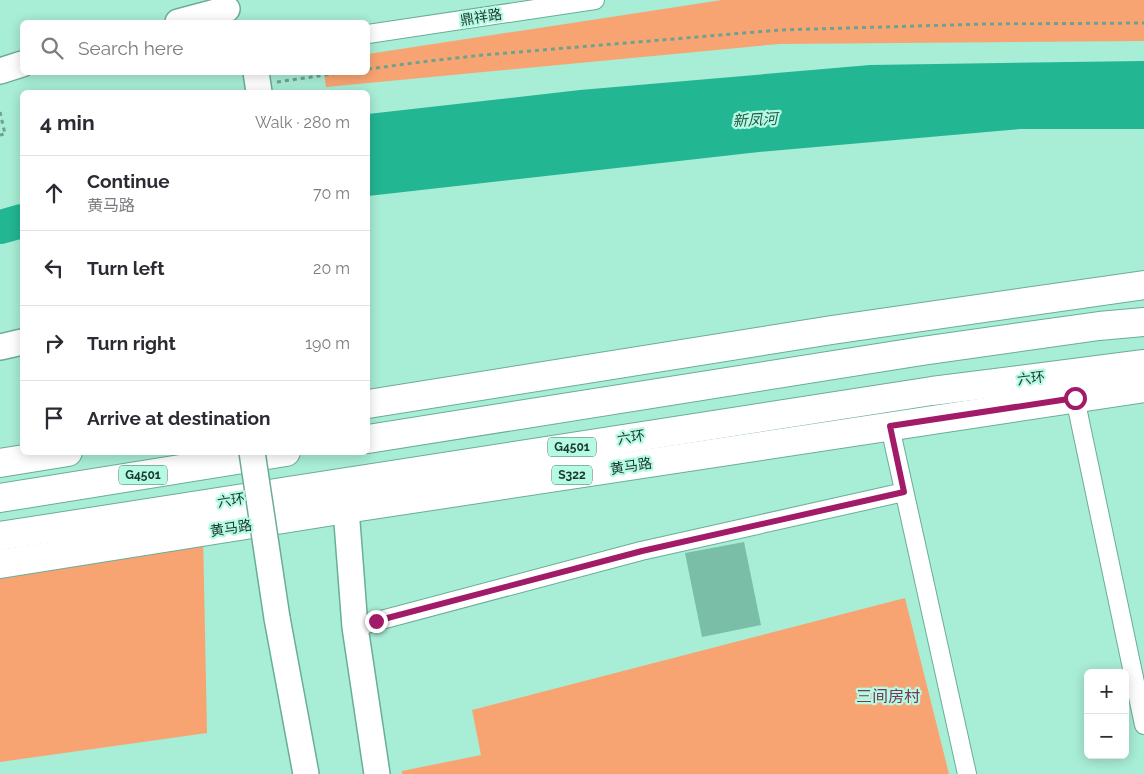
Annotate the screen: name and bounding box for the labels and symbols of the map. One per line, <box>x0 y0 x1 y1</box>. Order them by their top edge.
street label: 鼎祥路 <box>459 6 503 28</box>
water label: 新凤河 <box>732 110 781 130</box>
street label: 六环 <box>1016 368 1046 388</box>
route start <box>1064 387 1087 410</box>
street label: 六环 <box>616 427 646 447</box>
road number: G4501 <box>548 438 596 457</box>
street label: 黄马路 <box>609 455 653 477</box>
road number: G4501 <box>119 466 167 484</box>
road number: S322 <box>552 466 592 484</box>
street label: 六环 <box>216 490 246 510</box>
street label: 黄马路 <box>209 517 253 539</box>
route end <box>365 610 388 633</box>
district label: 三间房村 <box>856 687 920 706</box>

